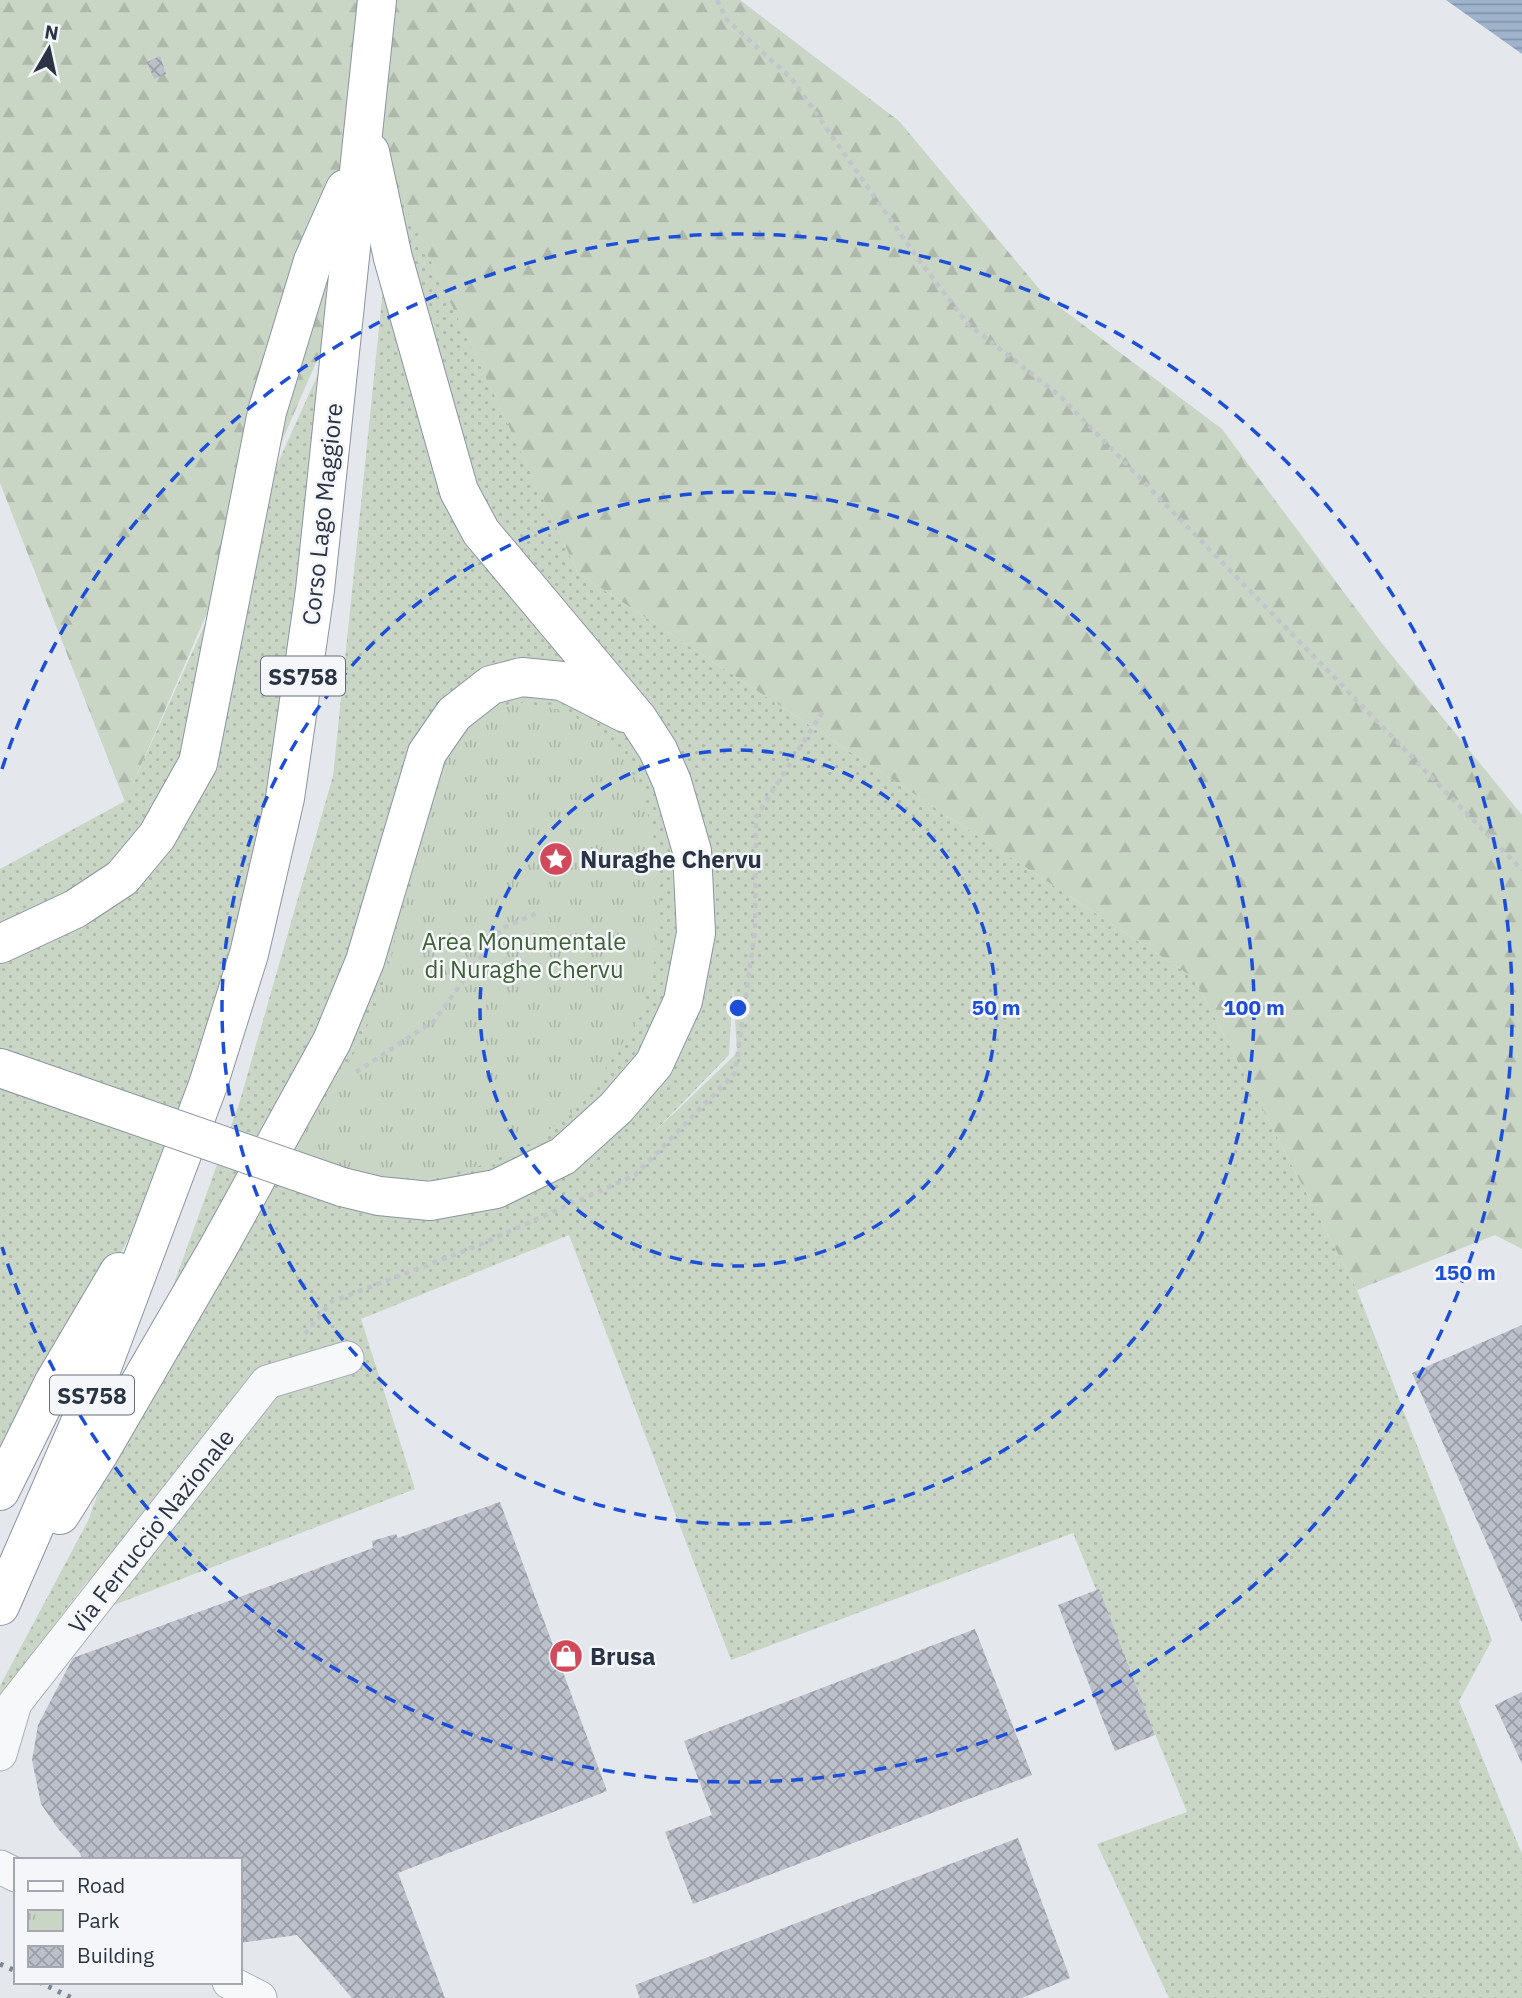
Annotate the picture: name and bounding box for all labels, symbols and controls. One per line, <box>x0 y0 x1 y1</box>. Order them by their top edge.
north arrow <box>14 14 84 84</box>
text: N <box>43 19 60 45</box>
street label: Corso Lago Maggiore <box>294 401 350 627</box>
road number: SS758 <box>261 656 345 696</box>
place icon: Nuraghe Chervu <box>537 840 575 878</box>
place label: Nuraghe Chervu <box>580 843 762 875</box>
park label: Area Monumentale di Nuraghe Chervu <box>422 925 626 985</box>
text: 50 m <box>972 993 1020 1021</box>
text: 100 m <box>1223 993 1285 1021</box>
centre of rings <box>726 996 750 1020</box>
text: 150 m <box>1434 1258 1496 1286</box>
road number: SS758 <box>50 1376 134 1414</box>
street label: Via Ferruccio Nazionale <box>61 1422 241 1640</box>
shop icon: Brusa <box>547 1637 585 1675</box>
place label: Brusa <box>590 1640 656 1672</box>
legend <box>14 1858 242 1984</box>
text: Road <box>77 1871 125 1899</box>
text: Park <box>77 1906 120 1934</box>
text: Building <box>77 1941 154 1969</box>

